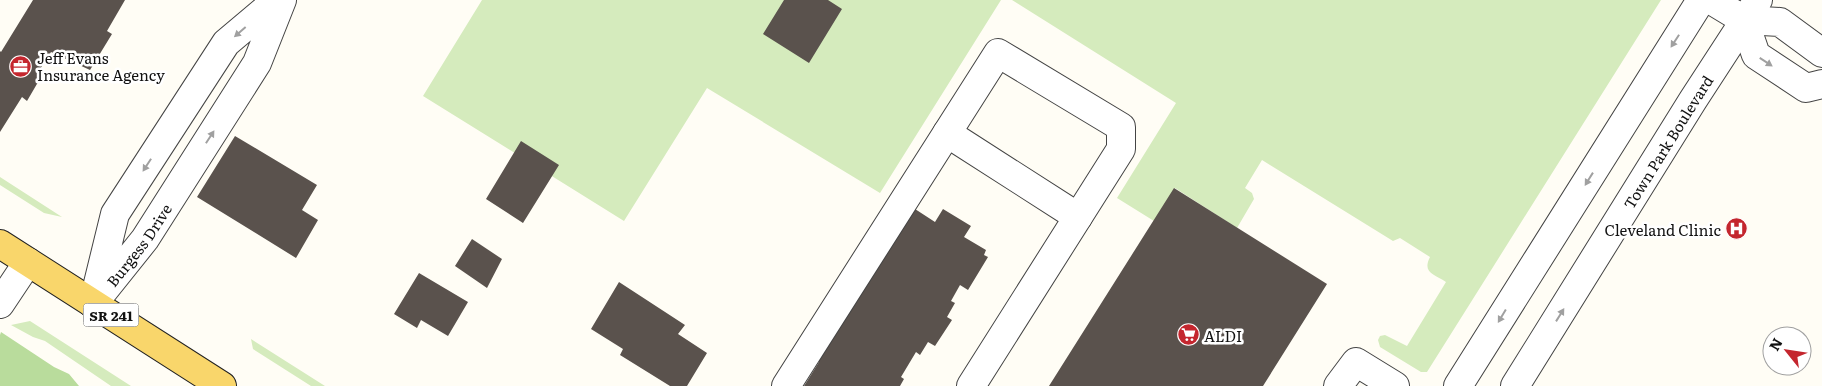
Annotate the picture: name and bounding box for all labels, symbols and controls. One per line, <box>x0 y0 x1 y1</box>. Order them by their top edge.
one-way arrow <box>234 26 246 38</box>
one-way arrow <box>1670 34 1680 48</box>
place label: Jeff Evans Insurance Agency <box>37 46 165 86</box>
office icon: Jeff Evans Insurance Agency <box>9 54 33 78</box>
one-way arrow <box>1759 57 1772 66</box>
street label: Town Park Boulevard <box>1617 70 1718 213</box>
one-way arrow <box>205 130 214 143</box>
one-way arrow <box>142 158 152 171</box>
one-way arrow <box>1584 172 1593 185</box>
street label: Burgess Drive <box>100 198 177 291</box>
hospital icon: Cleveland Clinic <box>1725 217 1749 241</box>
place label: Cleveland Clinic <box>1604 218 1722 241</box>
road number: SR 241 <box>84 304 138 326</box>
one-way arrow <box>1555 309 1564 322</box>
one-way arrow <box>1498 310 1507 323</box>
supermarket icon: ALDI <box>1176 323 1200 347</box>
place label: ALDI <box>1204 324 1242 347</box>
north arrow <box>1762 326 1812 376</box>
text: N <box>1763 334 1787 354</box>

